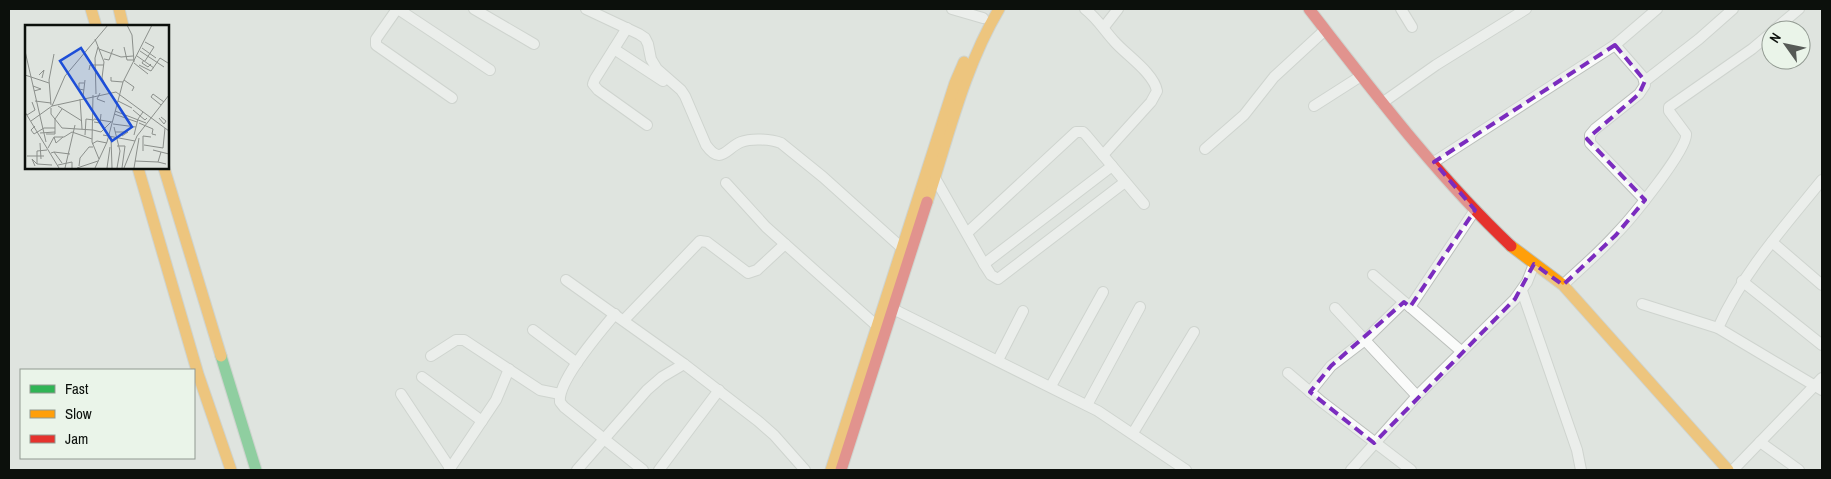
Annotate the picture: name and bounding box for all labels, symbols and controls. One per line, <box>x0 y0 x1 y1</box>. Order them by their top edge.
north arrow <box>1761 20 1811 70</box>
inset map <box>25 25 169 169</box>
text: N <box>1765 30 1785 46</box>
legend <box>20 369 195 459</box>
text: Fast <box>65 378 89 399</box>
text: Slow <box>65 403 92 424</box>
text: Jam <box>65 428 88 449</box>

